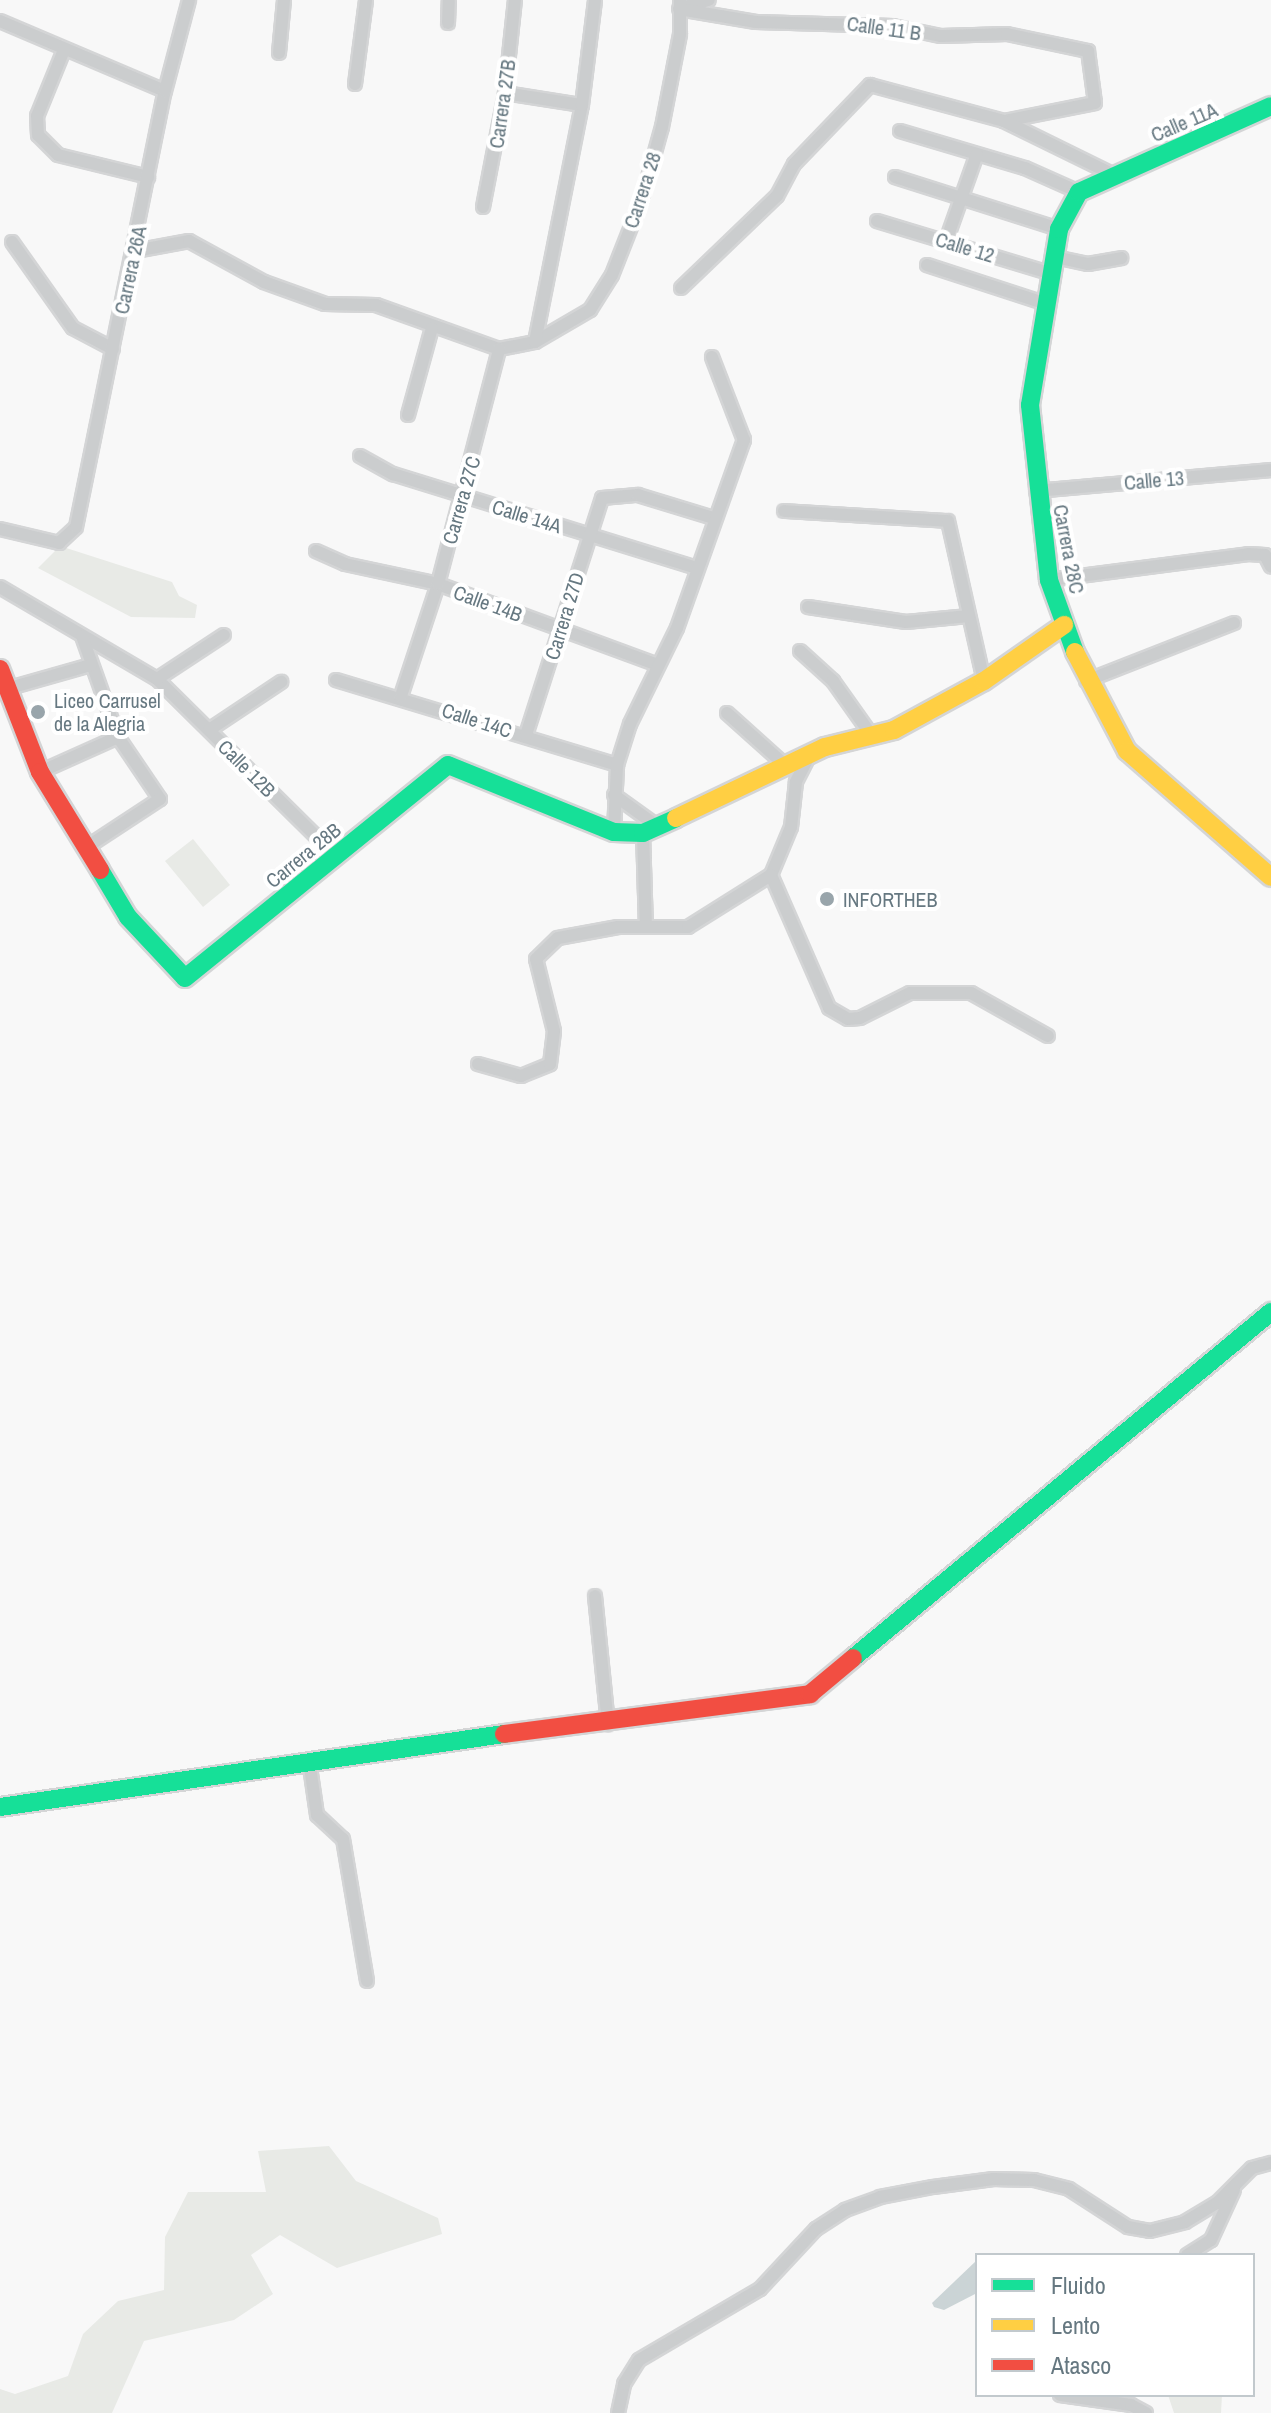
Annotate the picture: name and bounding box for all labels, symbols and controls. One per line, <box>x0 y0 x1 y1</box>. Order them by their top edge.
street label: Calle 11 B <box>845 11 923 45</box>
street label: Carrera 27B <box>484 58 520 150</box>
street label: Calle 11A <box>1147 97 1221 147</box>
street label: Carrera 28 <box>618 149 666 231</box>
street label: Carrera 26A <box>109 224 151 316</box>
street label: Calle 12 <box>933 227 997 267</box>
street label: Carrera 27C <box>437 453 485 547</box>
street label: Calle 13 <box>1123 465 1185 495</box>
street label: Calle 14A <box>489 494 565 538</box>
street label: Carrera 28C <box>1049 502 1089 596</box>
street label: Carrera 27D <box>539 569 589 663</box>
street label: Calle 14B <box>450 580 526 626</box>
place label: Liceo Carrusel de la Alegria <box>54 688 161 735</box>
street label: Calle 14C <box>439 697 515 743</box>
marker: Liceo Carrusel de la Alegria <box>29 703 47 721</box>
street label: Calle 12B <box>213 734 281 802</box>
street label: Carrera 28B <box>261 818 345 892</box>
place label: INFORTHEB <box>843 887 937 911</box>
marker: INFORTHEB <box>818 890 836 908</box>
legend <box>975 2253 1255 2397</box>
text: Fluido <box>1051 2269 1106 2301</box>
text: Lento <box>1051 2309 1100 2341</box>
text: Atasco <box>1051 2349 1111 2381</box>

